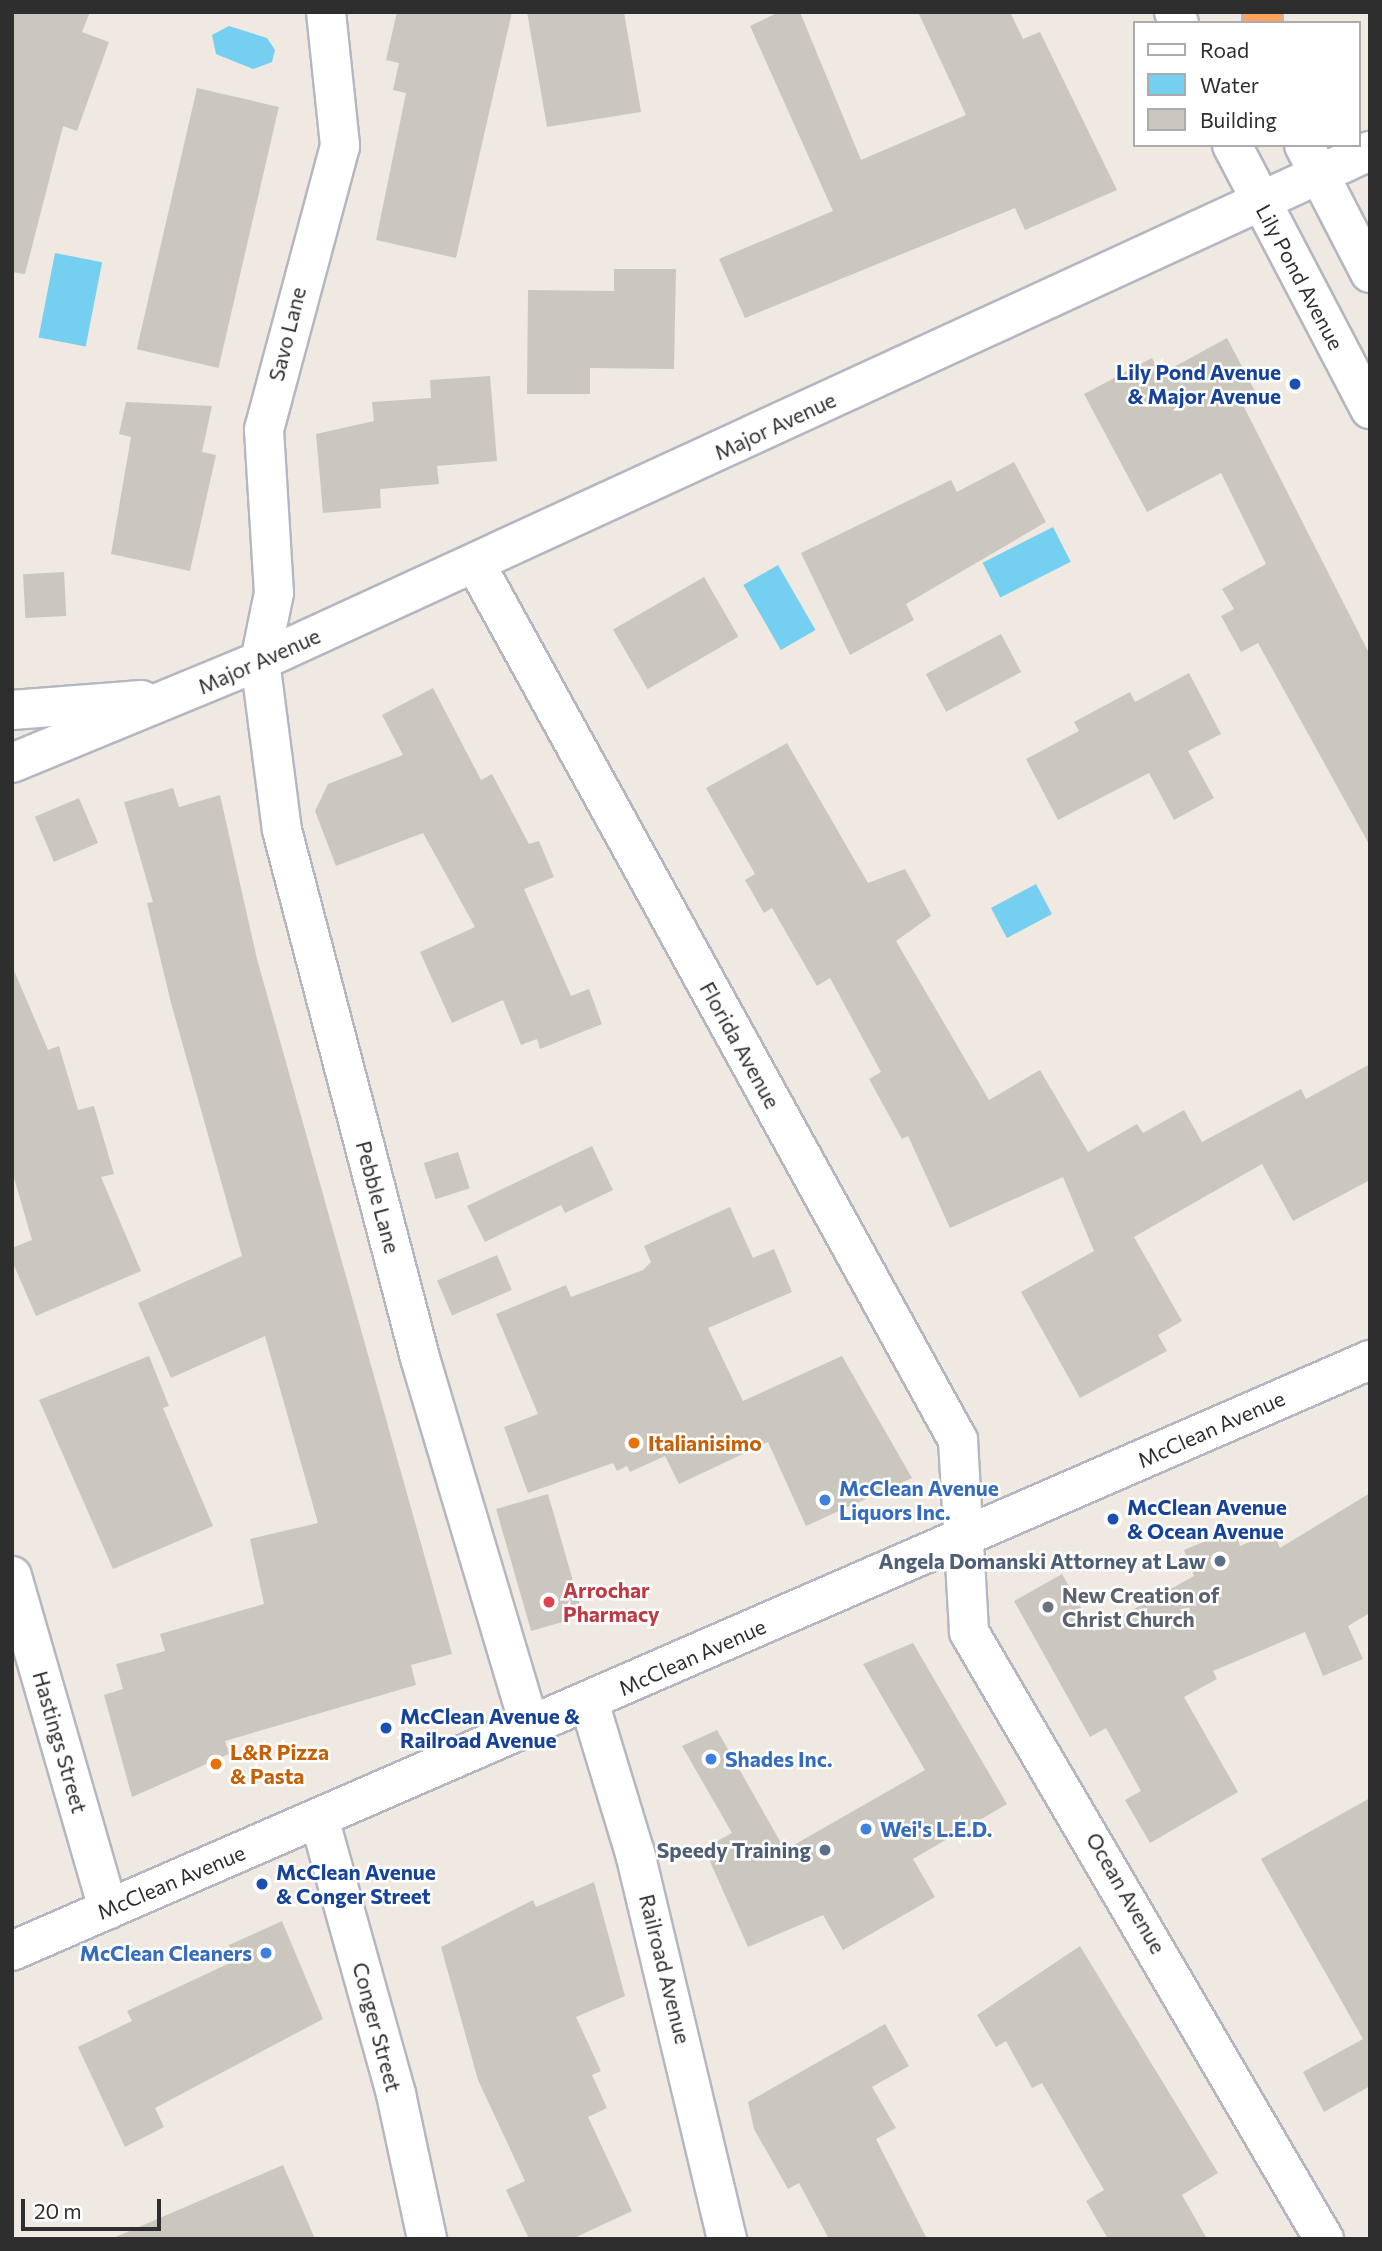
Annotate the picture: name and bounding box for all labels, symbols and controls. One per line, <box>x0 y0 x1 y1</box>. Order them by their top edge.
legend <box>1134 21 1361 147</box>
text: Road <box>1200 37 1249 62</box>
text: Water <box>1200 72 1259 97</box>
text: Building <box>1200 107 1277 132</box>
street label: Lily Pond Avenue <box>1251 200 1349 354</box>
street label: Savo Lane <box>263 284 311 384</box>
place label: Lily Pond Avenue & Major Avenue <box>1116 359 1281 409</box>
marker: Lily Pond Avenue & Major Avenue <box>1287 376 1303 392</box>
street label: Major Avenue <box>710 387 840 465</box>
street label: Major Avenue <box>194 623 324 699</box>
street label: Florida Avenue <box>695 977 785 1113</box>
street label: Pebble Lane <box>351 1138 405 1256</box>
street label: McClean Avenue <box>1134 1385 1288 1473</box>
place label: Italianisimo <box>648 1430 762 1456</box>
marker: Italianisimo <box>626 1435 642 1451</box>
place label: McClean Avenue Liquors Inc. <box>839 1475 999 1525</box>
marker: McClean Avenue Liquors Inc. <box>817 1492 833 1508</box>
place label: McClean Avenue & Ocean Avenue <box>1127 1494 1287 1544</box>
marker: McClean Avenue & Ocean Avenue <box>1105 1511 1121 1527</box>
place label: Angela Domanski Attorney at Law <box>878 1548 1206 1574</box>
marker: Angela Domanski Attorney at Law <box>1212 1553 1228 1569</box>
place label: Arrochar Pharmacy <box>563 1577 660 1627</box>
place label: New Creation of Christ Church <box>1062 1582 1219 1632</box>
marker: Arrochar Pharmacy <box>541 1594 557 1610</box>
marker: New Creation of Christ Church <box>1040 1599 1056 1615</box>
street label: McClean Avenue <box>615 1613 769 1701</box>
street label: Hastings Street <box>28 1668 92 1816</box>
place label: McClean Avenue & Railroad Avenue <box>400 1703 580 1753</box>
marker: McClean Avenue & Railroad Avenue <box>378 1720 394 1736</box>
place label: L&R Pizza & Pasta <box>230 1739 329 1789</box>
place label: Shades Inc. <box>725 1746 832 1772</box>
marker: Shades Inc. <box>703 1751 719 1767</box>
marker: L&R Pizza & Pasta <box>208 1756 224 1772</box>
place label: Wei's L.E.D. <box>880 1816 992 1842</box>
marker: Wei's L.E.D. <box>858 1821 874 1837</box>
street label: Ocean Avenue <box>1081 1828 1171 1958</box>
place label: Speedy Training <box>657 1837 811 1863</box>
street label: McClean Avenue <box>93 1839 249 1925</box>
marker: Speedy Training <box>817 1842 833 1858</box>
place label: McClean Avenue & Conger Street <box>276 1859 436 1909</box>
marker: McClean Avenue & Conger Street <box>254 1876 270 1892</box>
street label: Railroad Avenue <box>634 1892 696 2046</box>
place label: McClean Cleaners <box>80 1940 252 1966</box>
marker: McClean Cleaners <box>258 1945 274 1961</box>
street label: Conger Street <box>348 1960 406 2094</box>
scale bar <box>24 2184 164 2228</box>
text: 20 m <box>34 2198 82 2223</box>

